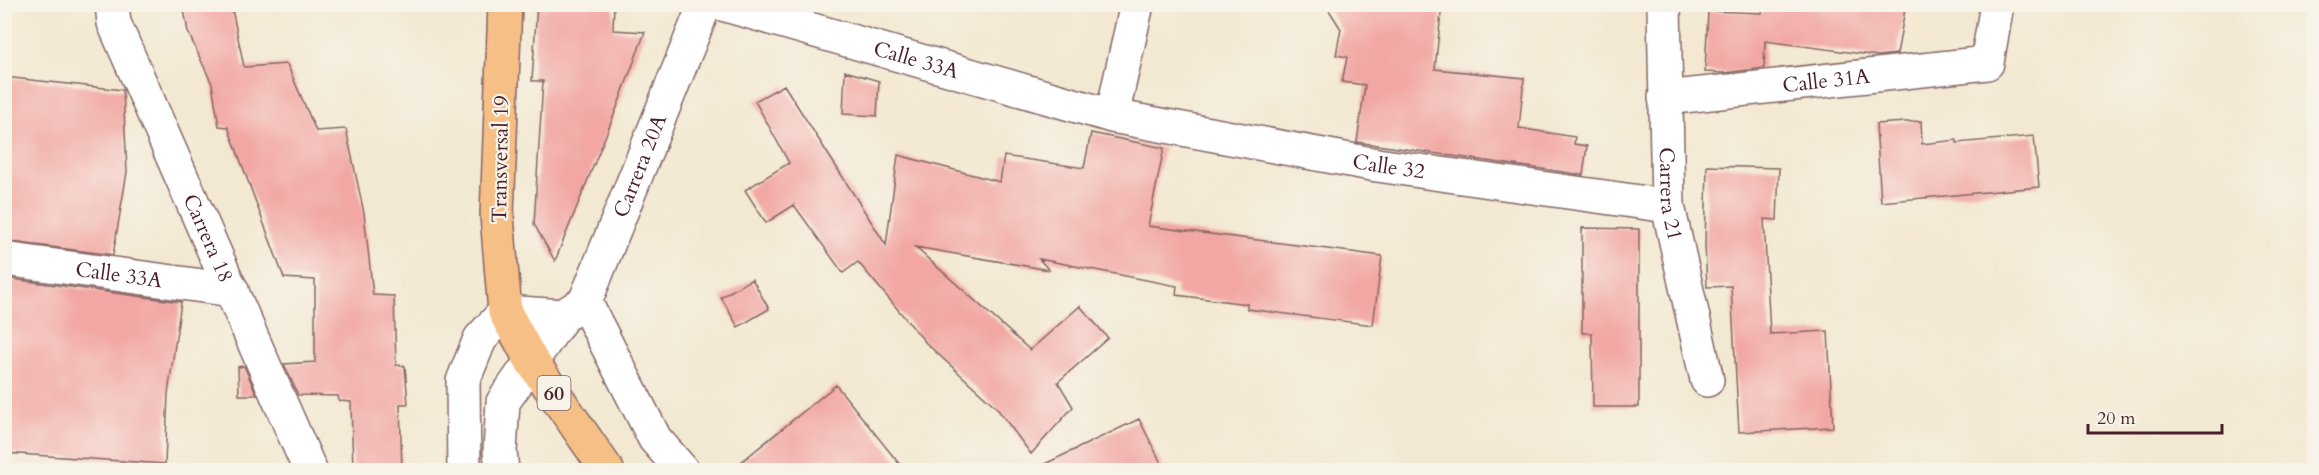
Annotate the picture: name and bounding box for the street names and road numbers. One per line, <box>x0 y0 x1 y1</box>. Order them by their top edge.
street label: Calle 33A <box>870 34 962 86</box>
street label: Calle 31A <box>1781 62 1871 100</box>
street label: Transversal 19 <box>485 95 516 223</box>
street label: Carrera 20A <box>607 110 674 222</box>
street label: Calle 32 <box>1350 147 1427 187</box>
street label: Carrera 21 <box>1652 147 1689 243</box>
street label: Carrera 18 <box>176 189 240 287</box>
street label: Calle 33A <box>74 255 164 295</box>
road number: 60 <box>538 376 570 410</box>

